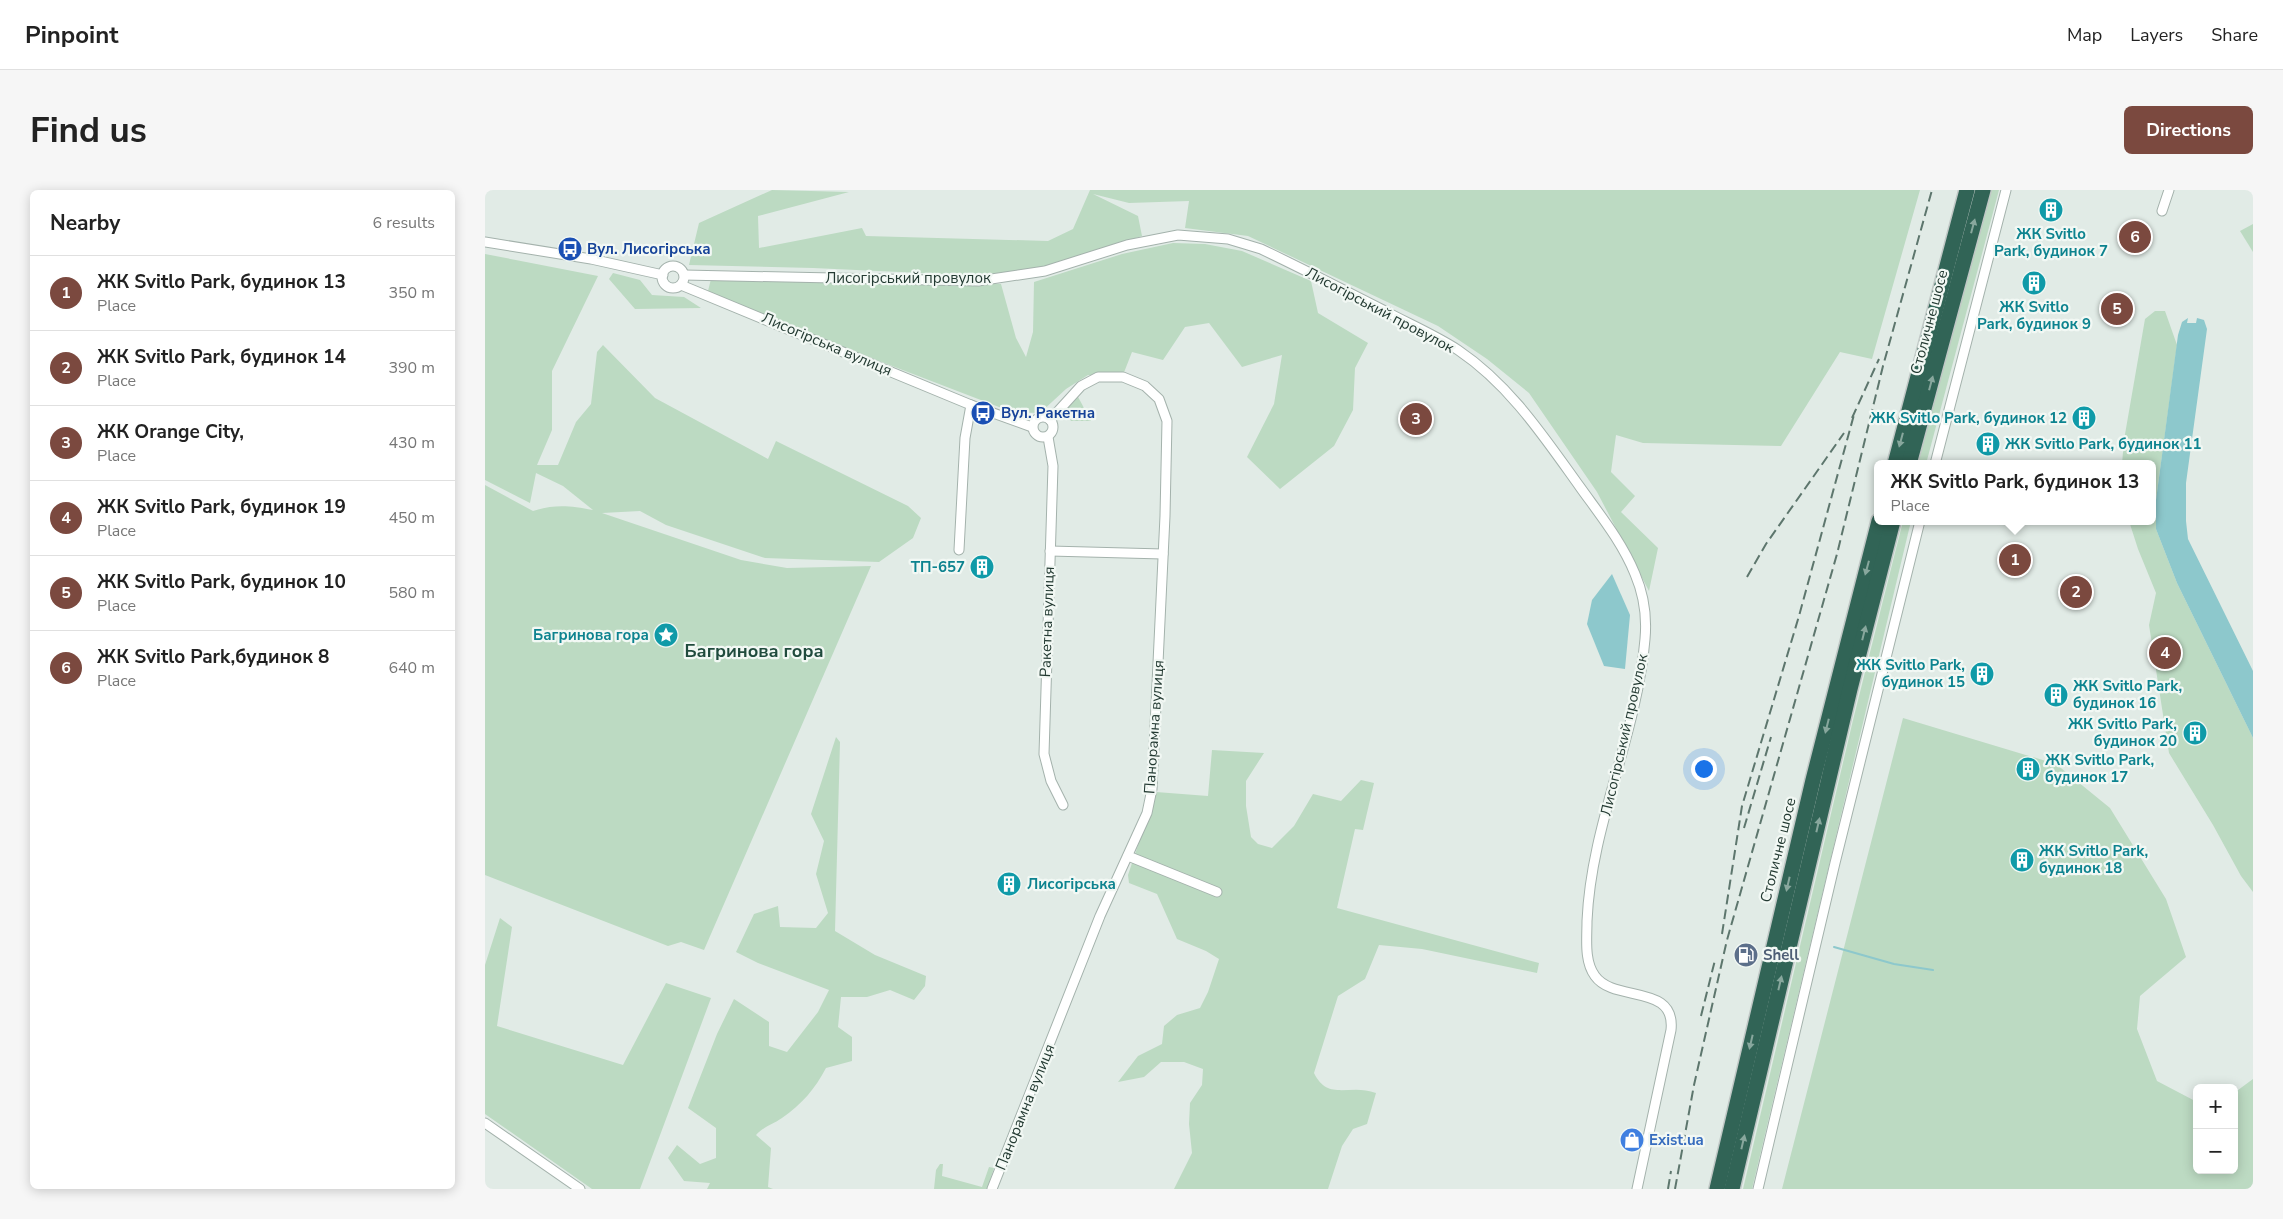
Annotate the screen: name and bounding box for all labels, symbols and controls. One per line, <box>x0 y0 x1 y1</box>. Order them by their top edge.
text: Pinpoint <box>25 19 118 51</box>
text: Map <box>2067 23 2102 47</box>
text: Layers <box>2130 23 2183 47</box>
text: Share <box>2211 23 2258 47</box>
button: Directions <box>2124 106 2253 154</box>
text: Find us <box>30 107 147 154</box>
building icon: ЖК Svitlo Park, будинок 7 <box>2038 197 2064 223</box>
text: Nearby <box>50 209 120 237</box>
text: 6 results <box>373 212 435 234</box>
one-way arrow <box>1970 218 1978 233</box>
pin: 6 <box>2119 218 2151 256</box>
place label: ЖК Svitlo Park, будинок 7 <box>1994 224 2108 261</box>
bus stop icon: Вул. Лисогірська <box>557 236 583 262</box>
place label: Вул. Лисогірська <box>587 239 711 259</box>
street label: Лисогірський провулок <box>1302 262 1458 358</box>
street label: Лисогірський провулок <box>825 268 991 288</box>
street label: Столичне шосе <box>1905 268 1953 376</box>
text: ЖК Svitlo Park, будинок 13 <box>97 269 346 295</box>
building icon: ЖК Svitlo Park, будинок 9 <box>2021 270 2047 296</box>
text: 1 <box>61 282 71 304</box>
text: 350 m <box>388 282 435 304</box>
pin: 5 <box>2101 290 2133 328</box>
text: Place <box>97 295 136 317</box>
place label: ЖК Svitlo Park, будинок 9 <box>1977 297 2091 334</box>
street label: Лисогірська вулиця <box>759 308 895 380</box>
text: ЖК Svitlo Park, будинок 14 <box>97 344 346 370</box>
text: 2 <box>61 357 71 379</box>
text: 390 m <box>388 357 435 379</box>
text: Place <box>97 370 136 392</box>
one-way arrow <box>1928 375 1936 390</box>
bus stop icon: Вул. Ракетна <box>970 400 996 426</box>
pin: 3 <box>1400 400 1432 438</box>
place label: Вул. Ракетна <box>1001 403 1095 423</box>
building icon: ЖК Svitlo Park, будинок 12 <box>2071 405 2097 431</box>
place label: ЖК Svitlo Park, будинок 12 <box>1871 408 2067 428</box>
text: ЖК Orange City, <box>97 419 244 445</box>
building icon: ЖК Svitlo Park, будинок 11 <box>1975 431 2001 457</box>
text: 3 <box>61 432 71 454</box>
text: 430 m <box>388 432 435 454</box>
one-way arrow <box>1897 433 1905 448</box>
place label: ЖК Svitlo Park, будинок 11 <box>2005 434 2202 454</box>
text: Place <box>97 445 136 467</box>
popup <box>1874 460 2156 525</box>
text: ЖК Svitlo Park, будинок 13 <box>1891 469 2139 495</box>
text: ЖК Svitlo Park, будинок 19 <box>97 494 346 520</box>
text: Place <box>1891 495 1930 517</box>
text: 4 <box>61 507 71 529</box>
text: 450 m <box>388 507 435 529</box>
text: Place <box>97 520 136 542</box>
pin: 1 <box>1999 541 2031 579</box>
building icon: ТП-657 <box>969 554 995 580</box>
place label: ТП-657 <box>911 557 965 577</box>
one-way arrow <box>1863 561 1871 576</box>
street label: Ракетна вулиця <box>1035 566 1059 678</box>
text: ЖК Svitlo Park, будинок 10 <box>97 569 346 595</box>
pin: 2 <box>2060 573 2092 611</box>
text: 5 <box>61 582 71 604</box>
text: 580 m <box>388 582 435 604</box>
text: Place <box>97 595 136 617</box>
place icon: Багринова гора <box>653 622 679 648</box>
place label: Багринова гора <box>533 625 649 645</box>
one-way arrow <box>1860 626 1868 641</box>
pin: 4 <box>2149 634 2181 672</box>
district label: Багринова гора <box>684 639 824 663</box>
text: ЖК Svitlo Park,будинок 8 <box>97 644 329 670</box>
street label: Лисогірський провулок <box>1596 652 1652 818</box>
place label: ЖК Svitlo Park, будинок 15 <box>1856 655 1965 692</box>
text: 6 <box>61 657 71 679</box>
text: 640 m <box>388 657 435 679</box>
street label: Панорамна вулиця <box>1139 659 1169 795</box>
building icon: ЖК Svitlo Park, будинок 15 <box>1969 661 1995 687</box>
text: Place <box>97 670 136 692</box>
place label: ЖК Svitlo Park, будинок 16 <box>2073 676 2182 713</box>
building icon: ЖК Svitlo Park, будинок 16 <box>2043 682 2069 708</box>
place label: ЖК Svitlo Park, будинок 20 <box>2068 714 2177 751</box>
one-way arrow <box>1823 718 1831 733</box>
building icon: ЖК Svitlo Park, будинок 20 <box>2182 720 2208 746</box>
place label: ЖК Svitlo Park, будинок 17 <box>2045 750 2154 787</box>
your location <box>1691 756 1717 782</box>
building icon: ЖК Svitlo Park, будинок 17 <box>2015 756 2041 782</box>
street label: Столичне шосе <box>1755 796 1801 904</box>
one-way arrow <box>1814 818 1822 833</box>
place label: ЖК Svitlo Park, будинок 18 <box>2039 841 2148 878</box>
building icon: ЖК Svitlo Park, будинок 18 <box>2009 847 2035 873</box>
building icon: Лисогірська <box>996 871 1022 897</box>
place label: Лисогірська <box>1027 874 1116 894</box>
one-way arrow <box>1784 876 1792 891</box>
fuel station icon: Shell <box>1733 942 1759 968</box>
place label: Shell <box>1763 945 1799 965</box>
one-way arrow <box>1776 976 1784 991</box>
one-way arrow <box>1747 1034 1755 1049</box>
street label: Панорамна вулиця <box>991 1041 1059 1173</box>
map controls <box>2193 1084 2238 1174</box>
button: + <box>2193 1084 2238 1129</box>
shop icon: Exist.ua <box>1619 1127 1645 1153</box>
button: − <box>2193 1129 2238 1174</box>
place label: Exist.ua <box>1649 1130 1704 1150</box>
one-way arrow <box>1739 1134 1747 1149</box>

